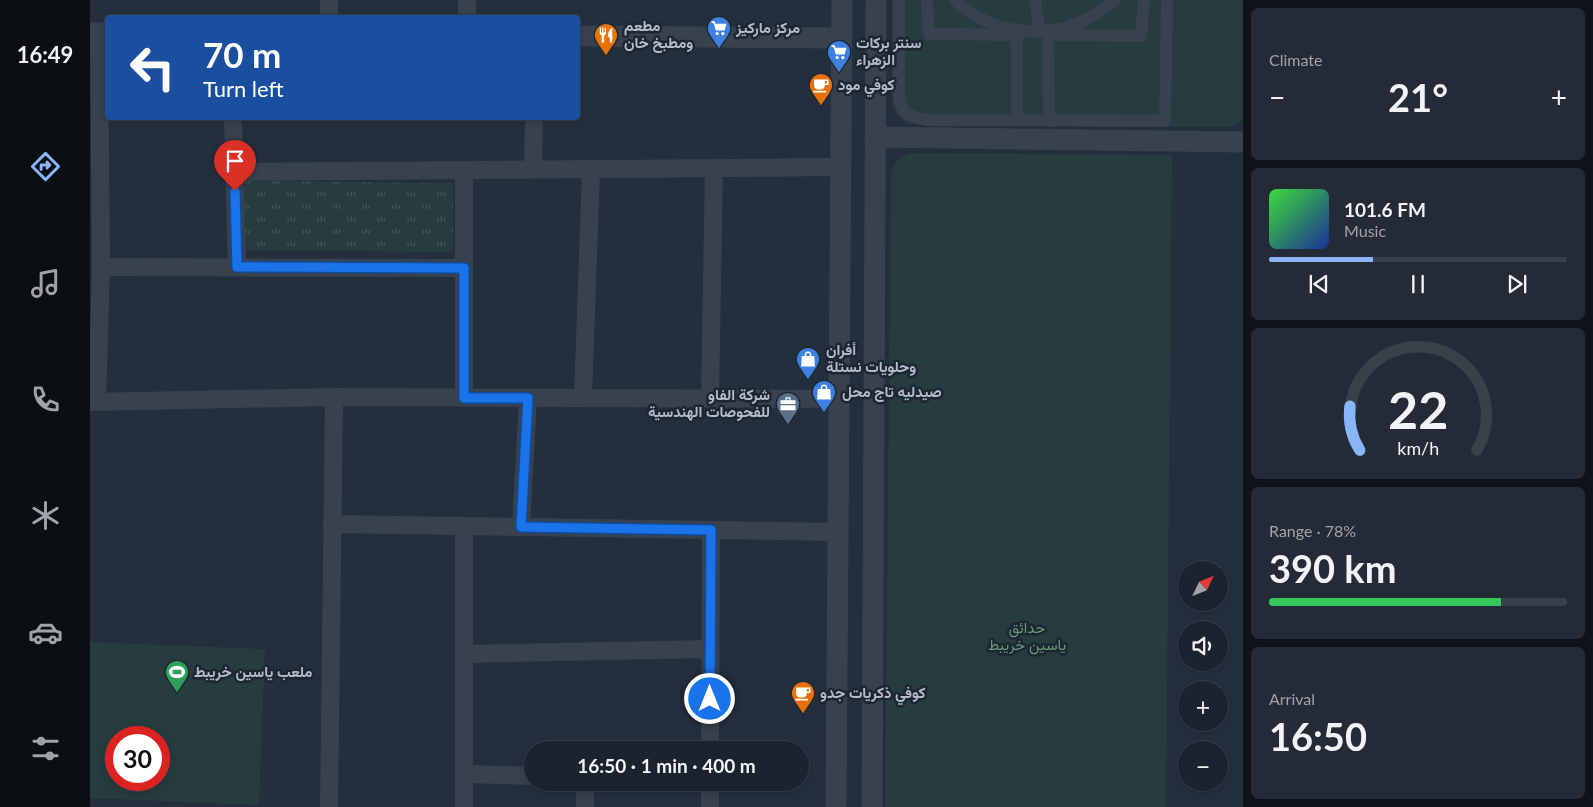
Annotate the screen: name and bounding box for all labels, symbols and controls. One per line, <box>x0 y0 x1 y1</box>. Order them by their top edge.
supermarket icon: مركز ماركيز <box>706 15 732 49</box>
place label: مطعم ومطبخ خان <box>624 16 693 53</box>
place label: مركز ماركيز <box>735 18 800 37</box>
restaurant icon: مطعم ومطبخ خان <box>593 22 619 56</box>
text: 70 m <box>203 33 281 75</box>
place label: سنتر بركات الزهراء <box>856 33 921 69</box>
icon: left <box>120 35 185 100</box>
supermarket icon: سنتر بركات الزهراء <box>826 39 852 73</box>
text: 16:49 <box>17 41 73 68</box>
text: Climate <box>1269 50 1322 69</box>
cafe icon: كوفي مود <box>808 72 834 106</box>
text: 21° <box>1388 74 1448 120</box>
text: Turn left <box>203 75 284 102</box>
place label: كوفي مود <box>838 75 895 98</box>
text: − <box>1269 80 1285 114</box>
text: + <box>1551 80 1567 114</box>
pin <box>214 140 256 191</box>
icon: arrive <box>221 147 249 175</box>
icon: directions <box>28 149 63 184</box>
text: 101.6 FM <box>1344 198 1426 221</box>
text: Music <box>1344 221 1386 240</box>
icon: music <box>28 266 63 301</box>
icon: previous <box>1305 270 1333 298</box>
icon: pause <box>1404 270 1432 298</box>
icon: next <box>1503 270 1531 298</box>
place label: أفران وحلويات نستلة <box>826 340 916 376</box>
shop icon: أفران وحلويات نستلة <box>795 346 821 380</box>
text: 22 <box>1388 378 1448 440</box>
shop icon: صيدليه تاج محل <box>811 379 837 413</box>
icon: phone <box>28 382 63 417</box>
place label: صيدليه تاج محل <box>842 382 942 402</box>
place label: شركة الفاو للفحوصات الهندسية <box>648 385 770 421</box>
office icon: شركة الفاو للفحوصات الهندسية <box>775 391 801 425</box>
text: km/h <box>1397 437 1439 459</box>
icon: climate <box>28 498 63 533</box>
text: Range · 78% <box>1269 521 1356 540</box>
text: 390 km <box>1269 545 1397 591</box>
north arrow <box>1178 561 1228 611</box>
map controls <box>1178 561 1228 791</box>
icon: car <box>28 615 63 650</box>
park label: حدائق ياسين خريبط <box>988 618 1066 655</box>
button: sound <box>1178 621 1228 671</box>
sports icon: ملعب ياسين خريبط <box>164 659 190 693</box>
place label: ملعب ياسين خريبط <box>194 662 312 681</box>
position arrow <box>683 672 735 724</box>
cafe icon: كوفي ذكريات جدو <box>790 680 816 714</box>
button: + <box>1178 681 1228 731</box>
place label: كوفي ذكريات جدو <box>820 683 926 706</box>
text: Arrival <box>1269 689 1315 708</box>
text: 16:50 <box>1269 713 1367 759</box>
speed limit sign: 30 <box>105 726 170 791</box>
icon: filters <box>28 731 63 766</box>
button: − <box>1178 741 1228 791</box>
text: 16:50 · 1 min · 400 m <box>577 754 756 777</box>

